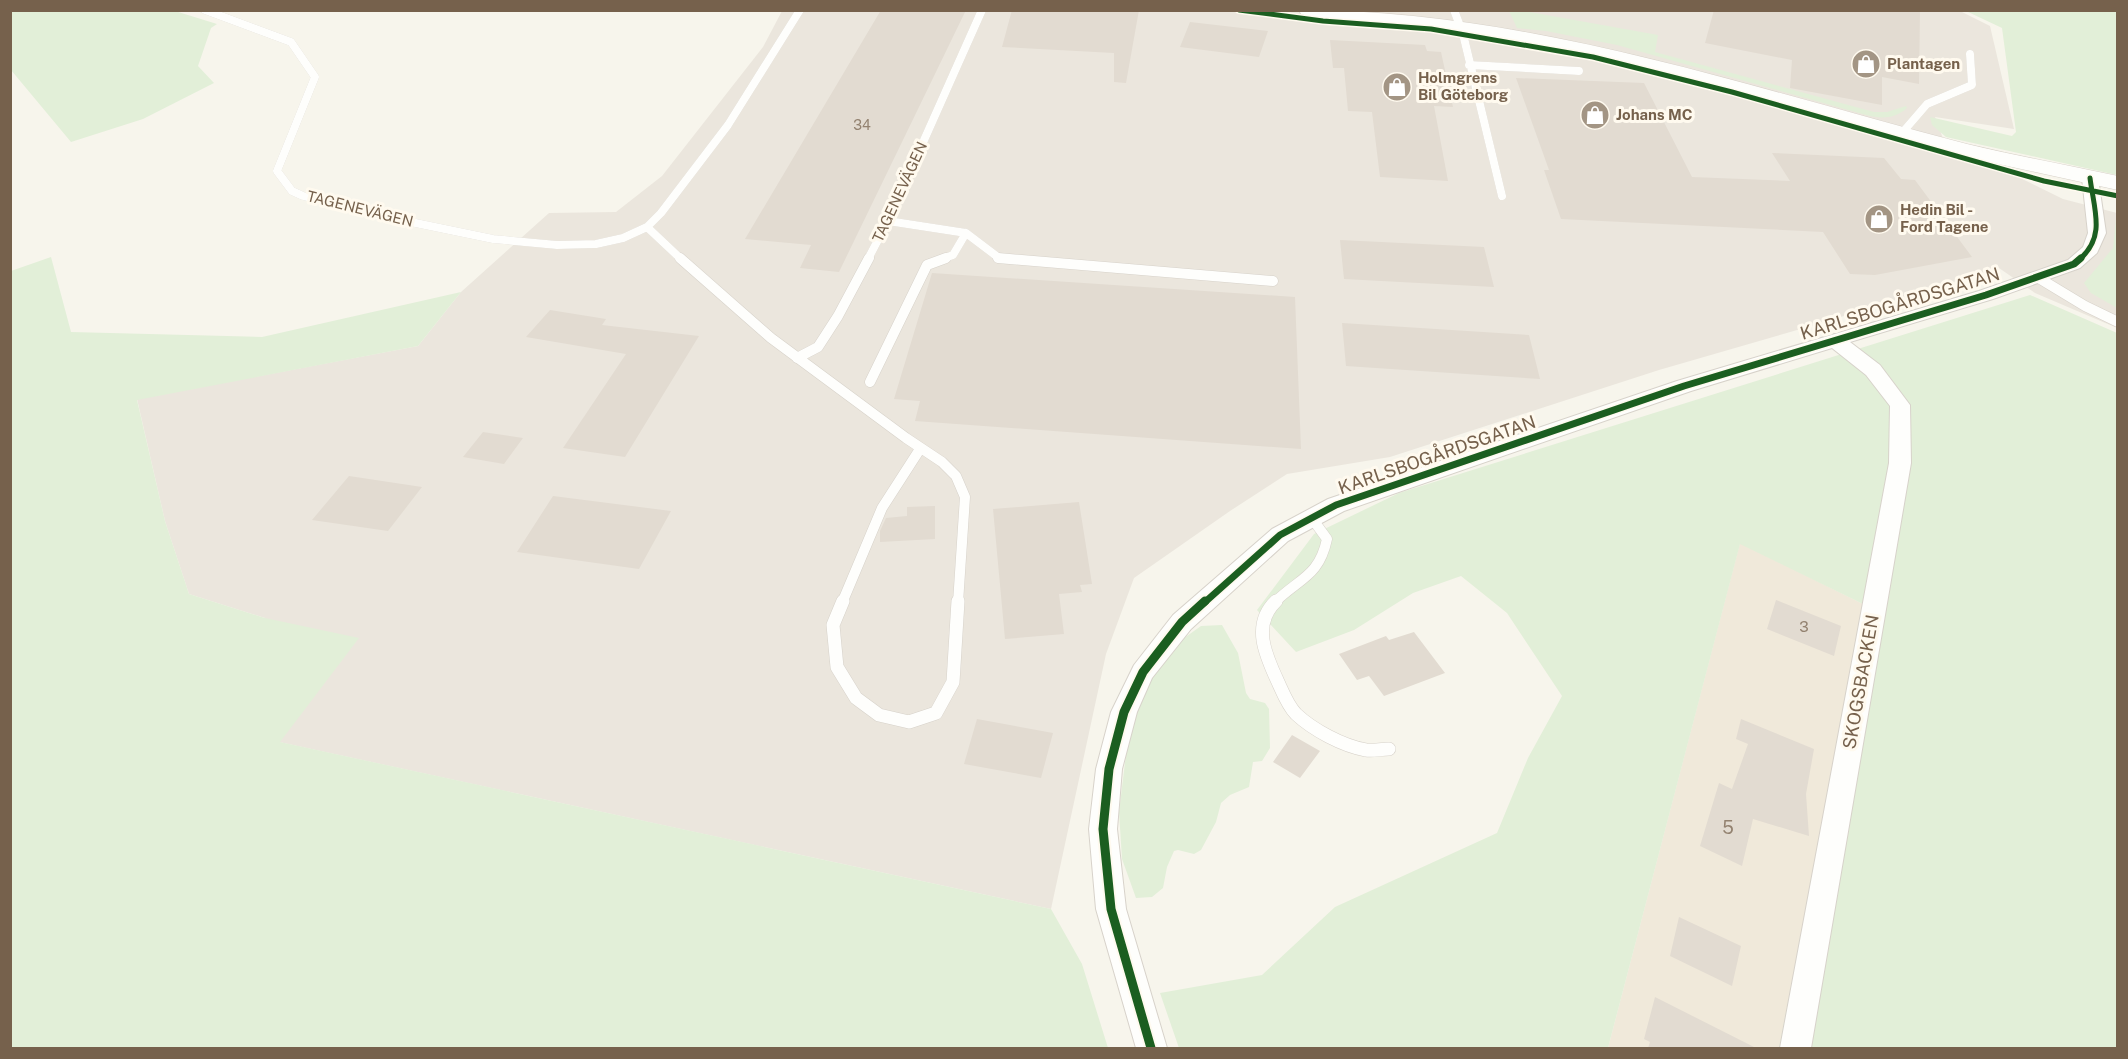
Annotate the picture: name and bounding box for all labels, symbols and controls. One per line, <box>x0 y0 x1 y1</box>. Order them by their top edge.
shop icon: Plantagen <box>1850 48 1882 80</box>
place label: Plantagen <box>1887 55 1960 72</box>
place label: Holmgrens Bil Göteborg <box>1418 69 1509 103</box>
shop icon: Holmgrens Bil Göteborg <box>1381 71 1413 103</box>
shop icon: Johans MC <box>1579 99 1611 131</box>
place label: Johans MC <box>1616 106 1693 123</box>
house number: 34 <box>853 117 871 133</box>
street label: TAGENEVÄGEN <box>868 138 930 245</box>
street label: TAGENEVÄGEN <box>305 186 415 230</box>
place label: Hedin Bil - Ford Tagene <box>1900 201 1988 235</box>
shop icon: Hedin Bil - Ford Tagene <box>1863 203 1895 235</box>
street label: KARLSBOGÅRDSGATAN <box>1797 261 2002 344</box>
street label: KARLSBOGÅRDSGATAN <box>1335 409 1538 498</box>
street label: SKOGSBACKEN <box>1838 613 1883 751</box>
house number: 3 <box>1799 618 1809 635</box>
house number: 5 <box>1722 817 1734 838</box>

